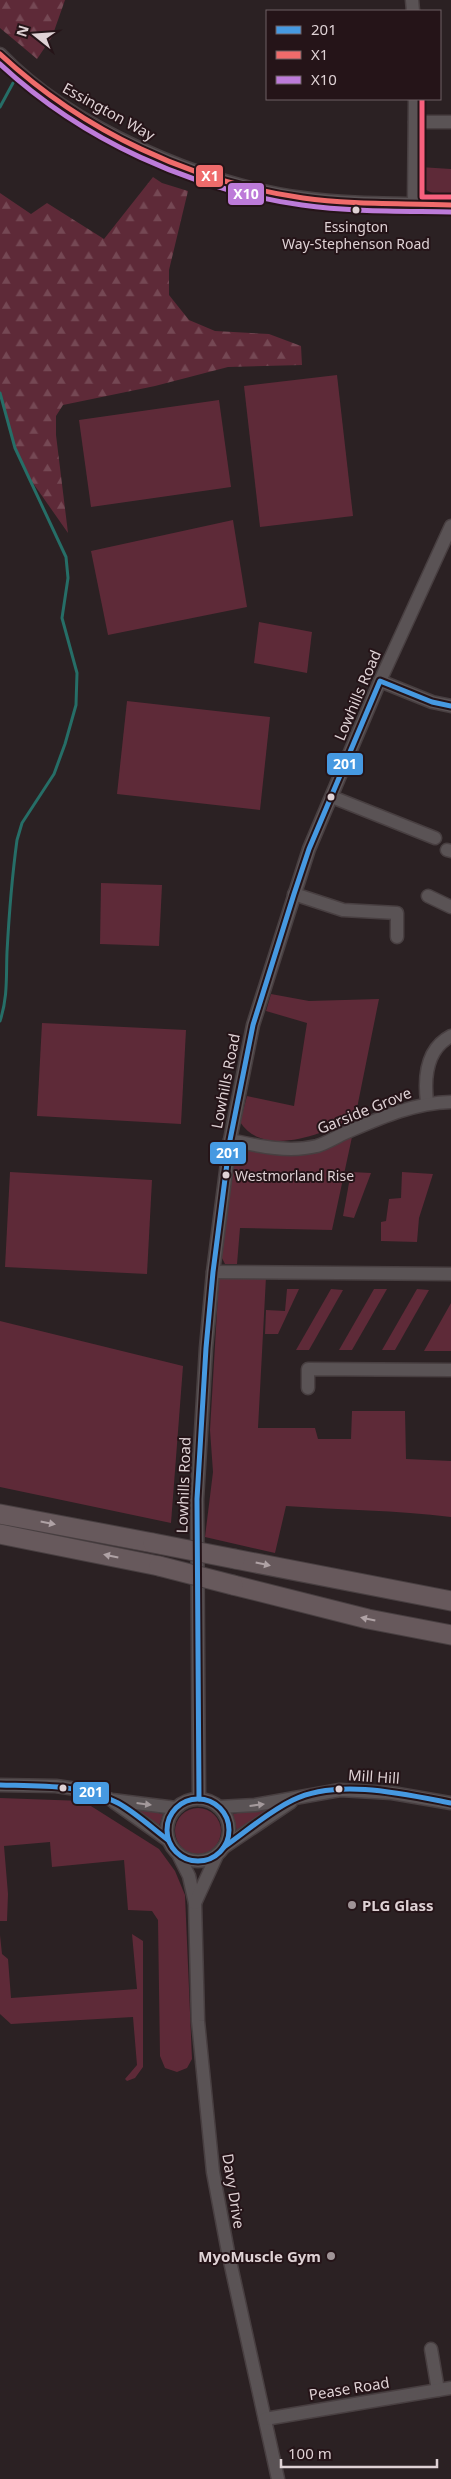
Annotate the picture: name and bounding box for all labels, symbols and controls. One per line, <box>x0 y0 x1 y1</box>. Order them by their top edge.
north arrow <box>10 10 60 60</box>
legend <box>266 10 441 100</box>
text: 201 <box>311 19 337 39</box>
text: N <box>11 23 33 39</box>
text: X1 <box>311 44 328 64</box>
text: X10 <box>311 69 337 89</box>
street label: Essington Way <box>59 77 159 145</box>
line badge: X1 <box>195 164 224 188</box>
text: X1 <box>201 166 219 185</box>
line badge: X10 <box>227 182 265 206</box>
text: X10 <box>233 184 259 203</box>
marker: Essington Way-Stephenson Road <box>351 205 361 215</box>
place label: Essington Way-Stephenson Road <box>282 217 430 253</box>
street label: Lowhills Road <box>329 647 385 743</box>
line badge: 201 <box>326 752 364 776</box>
text: 201 <box>333 754 357 773</box>
unlabelled marker <box>326 792 336 802</box>
street label: Lowhills Road <box>206 1032 244 1130</box>
street label: Garside Grove <box>314 1082 414 1138</box>
line badge: 201 <box>209 1141 247 1165</box>
text: 201 <box>216 1143 240 1162</box>
place label: Westmorland Rise <box>235 1166 354 1185</box>
marker: Westmorland Rise <box>221 1170 231 1180</box>
street label: Lowhills Road <box>171 1436 195 1534</box>
one-way arrow <box>40 1520 56 1528</box>
one-way arrow <box>103 1552 119 1560</box>
one-way arrow <box>255 1561 271 1569</box>
one-way arrow <box>361 1615 376 1623</box>
street label: Mill Hill <box>347 1764 401 1788</box>
line badge: 201 <box>72 1781 110 1805</box>
text: 201 <box>79 1782 103 1801</box>
unlabelled marker <box>58 1783 68 1793</box>
unlabelled marker <box>334 1784 344 1794</box>
one-way arrow <box>136 1800 152 1808</box>
one-way arrow <box>250 1800 266 1808</box>
place label: PLG Glass <box>362 1895 434 1915</box>
marker: PLG Glass <box>346 1899 358 1911</box>
street label: Davy Drive <box>218 2152 250 2230</box>
place label: MyoMuscle Gym <box>198 2246 321 2266</box>
marker: MyoMuscle Gym <box>325 2250 337 2262</box>
street label: Pease Road <box>307 2372 391 2404</box>
scale bar <box>281 2436 437 2468</box>
text: 100 m <box>288 2443 332 2463</box>

